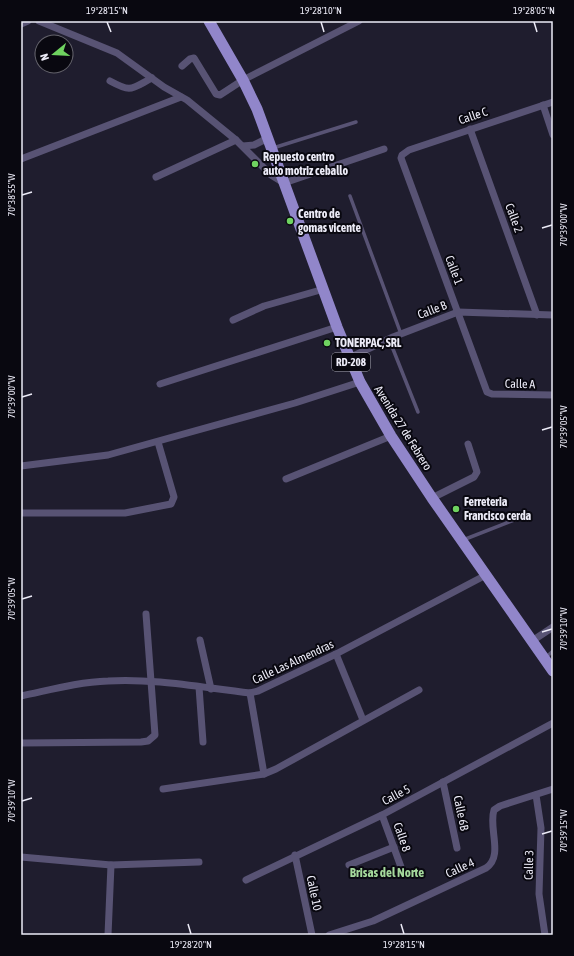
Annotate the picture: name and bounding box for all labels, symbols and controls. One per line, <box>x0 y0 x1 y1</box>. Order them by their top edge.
text: 19°28'15"N <box>86 5 128 16</box>
text: 19°28'10"N <box>300 5 342 16</box>
text: 19°28'05"N <box>513 5 555 16</box>
north arrow <box>34 34 74 74</box>
text: N <box>38 52 51 62</box>
street label: Calle C <box>457 104 490 127</box>
place label: Repuesto centro auto motriz ceballo <box>263 150 348 178</box>
marker: Repuesto centro auto motriz ceballo <box>250 159 260 169</box>
text: 70°38'55"W <box>6 173 17 217</box>
street label: Calle 2 <box>502 202 526 234</box>
text: 70°39'00"W <box>558 203 569 247</box>
place label: Centro de gomas vicente <box>298 207 361 235</box>
marker: Centro de gomas vicente <box>285 216 295 226</box>
street label: Calle 1 <box>442 254 466 287</box>
street label: Calle B <box>415 298 449 322</box>
place label: TONERPAC, SRL <box>335 336 402 350</box>
marker: TONERPAC, SRL <box>322 338 332 348</box>
road number: RD-208 <box>332 353 370 371</box>
text: 70°39'00"W <box>6 375 17 419</box>
street label: Calle A <box>505 377 535 391</box>
street label: Avenida 27 de Febrero <box>371 383 435 473</box>
text: 70°39'05"W <box>558 405 569 449</box>
place label: Ferreteria Francisco cerda <box>464 495 532 523</box>
marker: Ferreteria Francisco cerda <box>451 504 461 514</box>
text: 70°39'05"W <box>6 577 17 621</box>
text: 70°39'10"W <box>558 607 569 651</box>
street label: Calle Las Almendras <box>250 637 336 687</box>
text: 70°39'10"W <box>6 779 17 823</box>
street label: Calle 5 <box>379 782 413 808</box>
street label: Calle 6B <box>450 794 472 832</box>
text: 70°39'15"W <box>558 809 569 853</box>
street label: Calle 8 <box>391 821 414 854</box>
street label: Calle 3 <box>521 850 537 880</box>
street label: Calle 4 <box>443 855 477 881</box>
district label: Brisas del Norte <box>350 865 424 880</box>
street label: Calle 10 <box>303 874 325 912</box>
text: 19°28'20"N <box>170 939 212 950</box>
text: 19°28'15"N <box>383 939 425 950</box>

